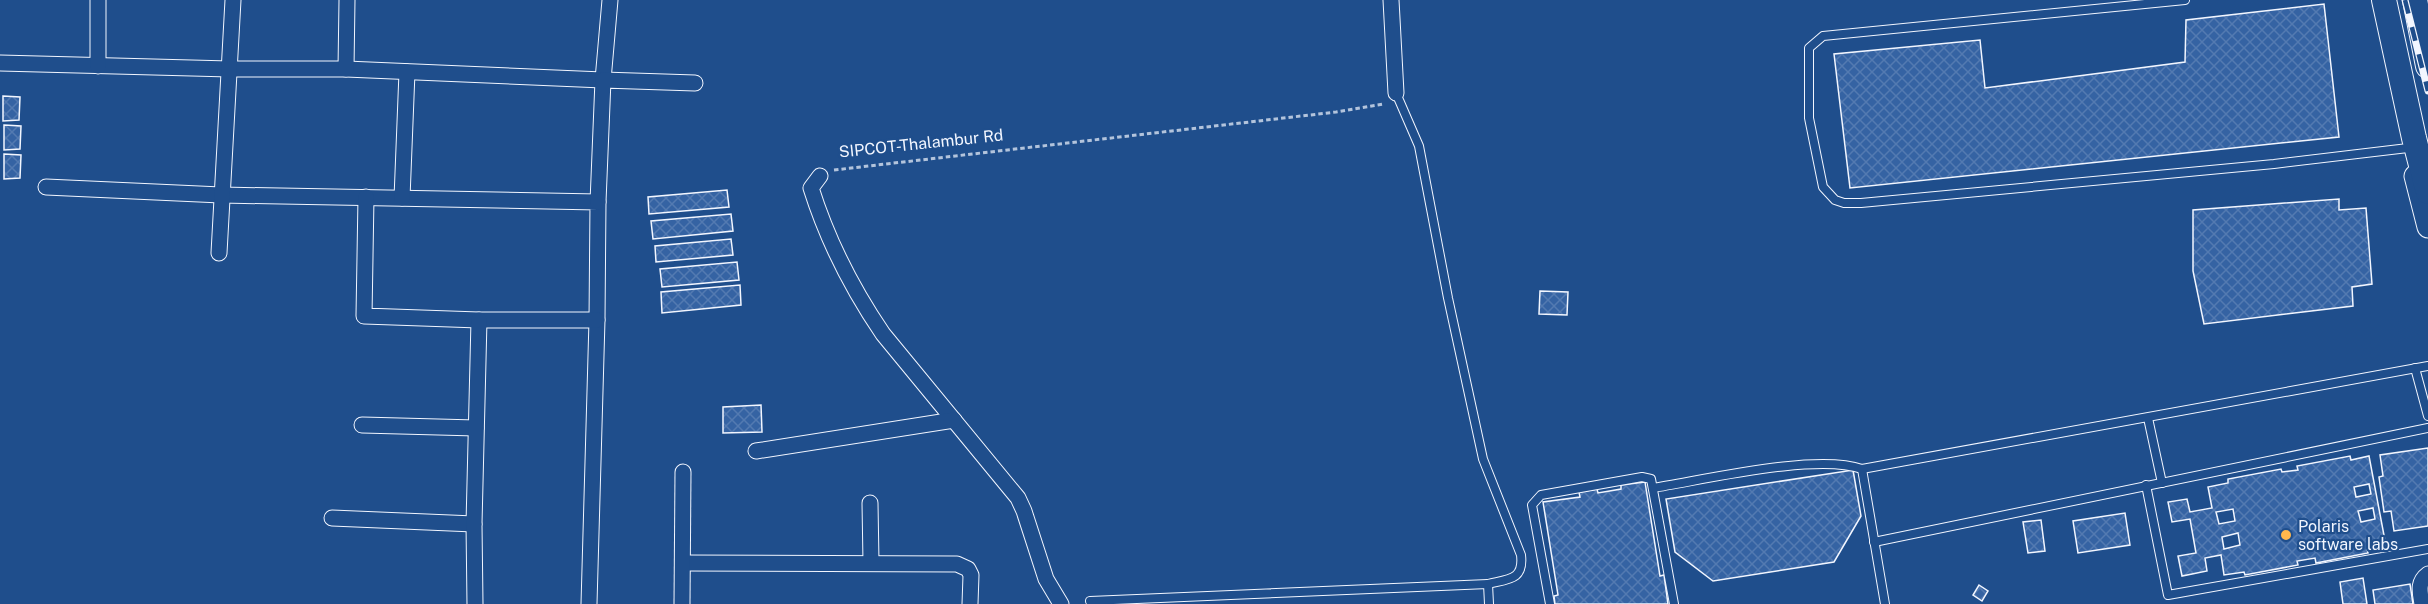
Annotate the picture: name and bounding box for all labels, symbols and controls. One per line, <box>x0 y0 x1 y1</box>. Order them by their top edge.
street label: SIPCOT-Thalambur Rd <box>838 125 1004 162</box>
place label: Polaris software labs <box>2298 517 2398 554</box>
marker: Polaris software labs <box>2279 528 2293 542</box>

